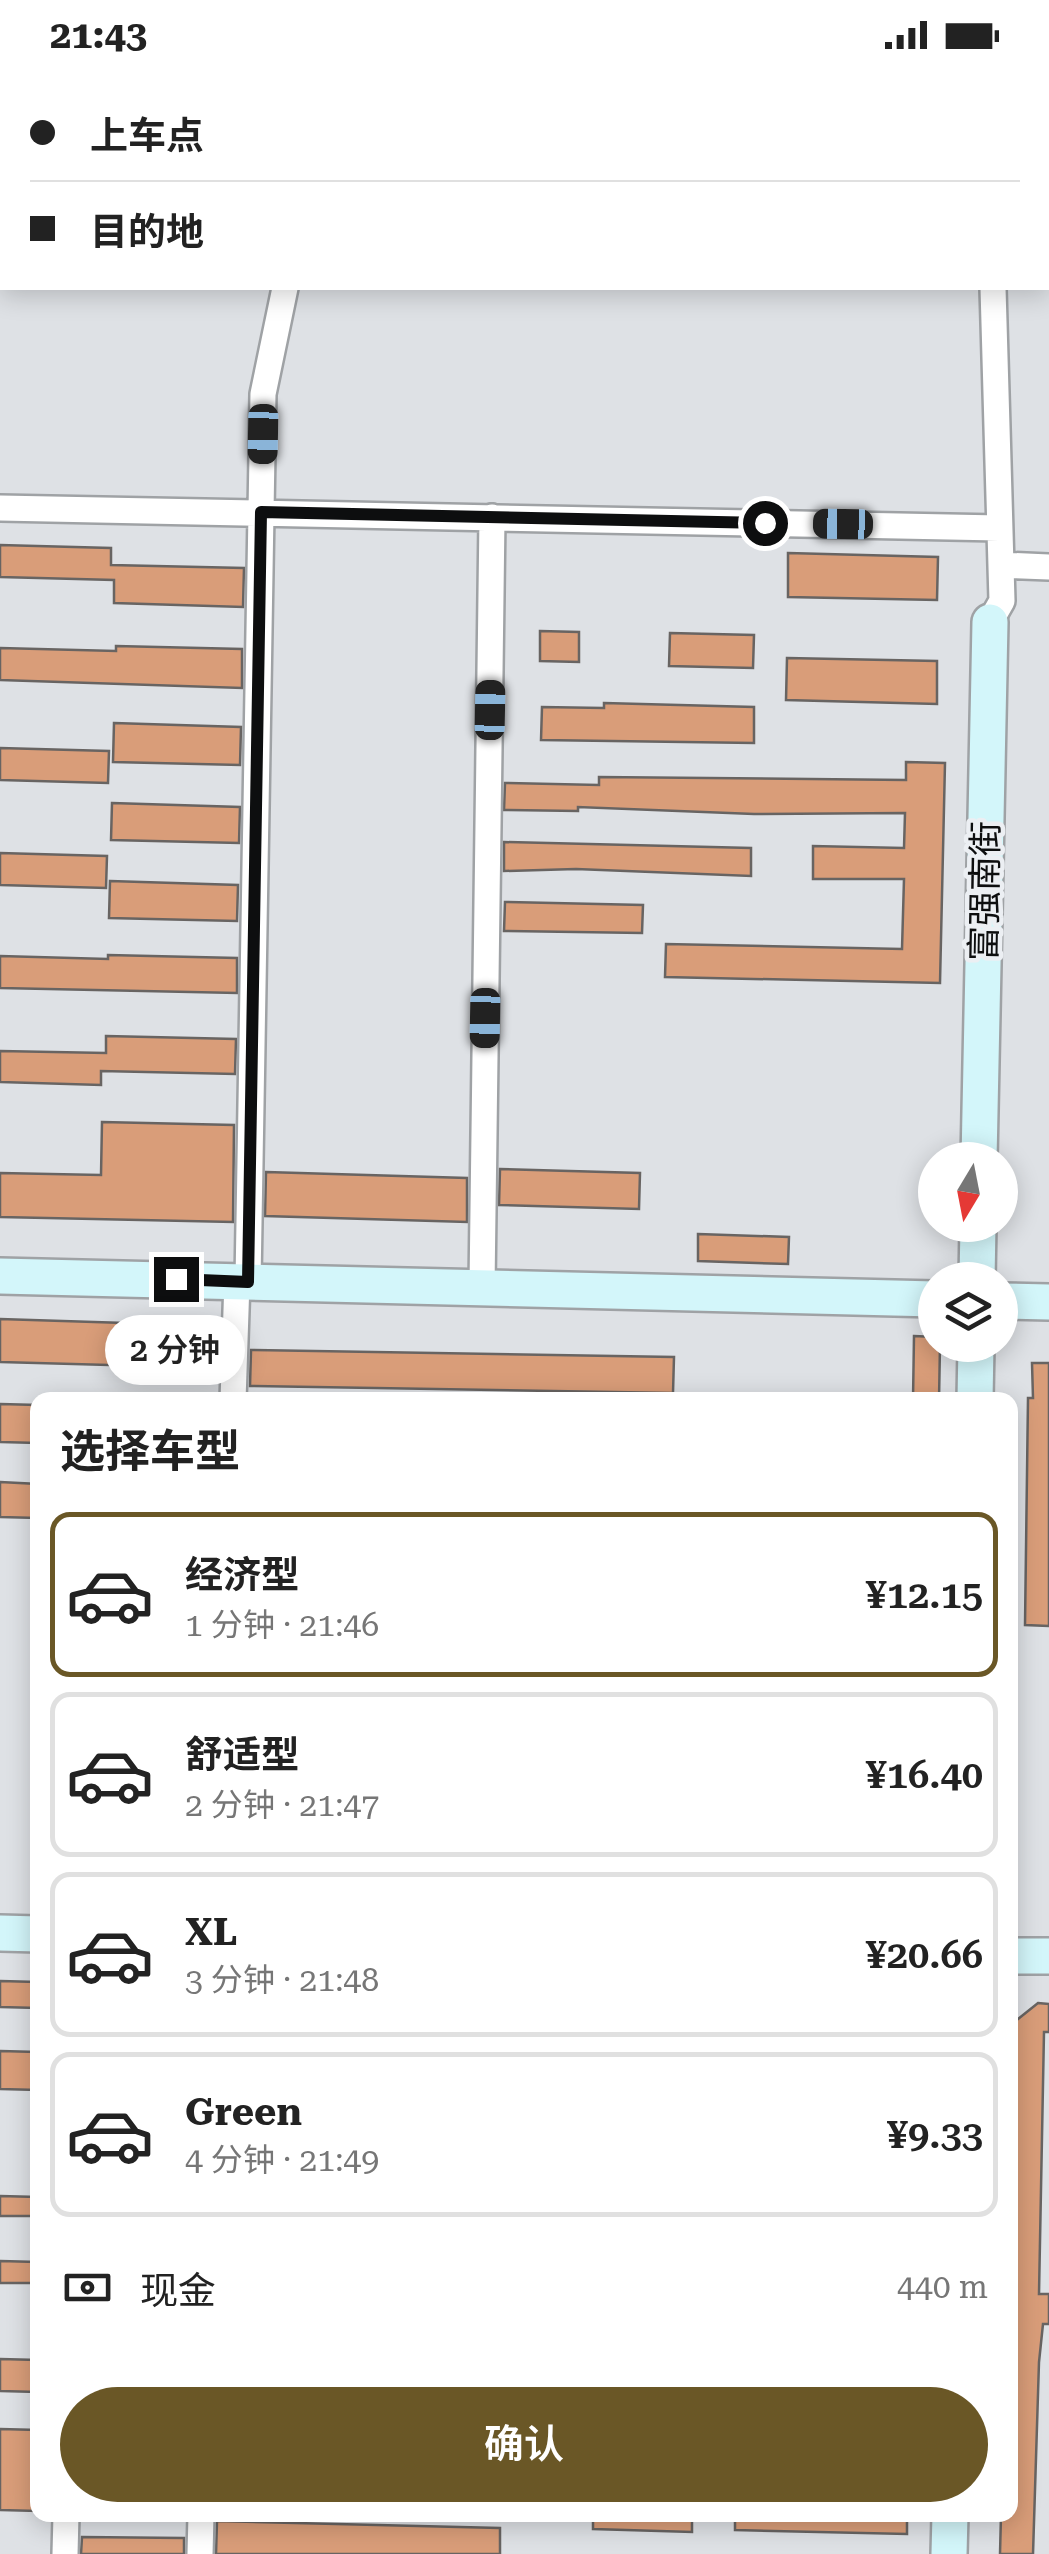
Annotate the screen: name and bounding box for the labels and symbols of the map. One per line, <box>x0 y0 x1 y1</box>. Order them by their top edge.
car <box>247 404 279 464</box>
route start <box>743 501 788 546</box>
car <box>813 508 873 540</box>
car <box>474 680 506 740</box>
street label: 富强南街 <box>964 821 1007 961</box>
car <box>469 988 501 1048</box>
north arrow <box>918 1142 1018 1242</box>
route end <box>154 1257 199 1302</box>
callout: 2 分钟 <box>106 1314 246 1384</box>

